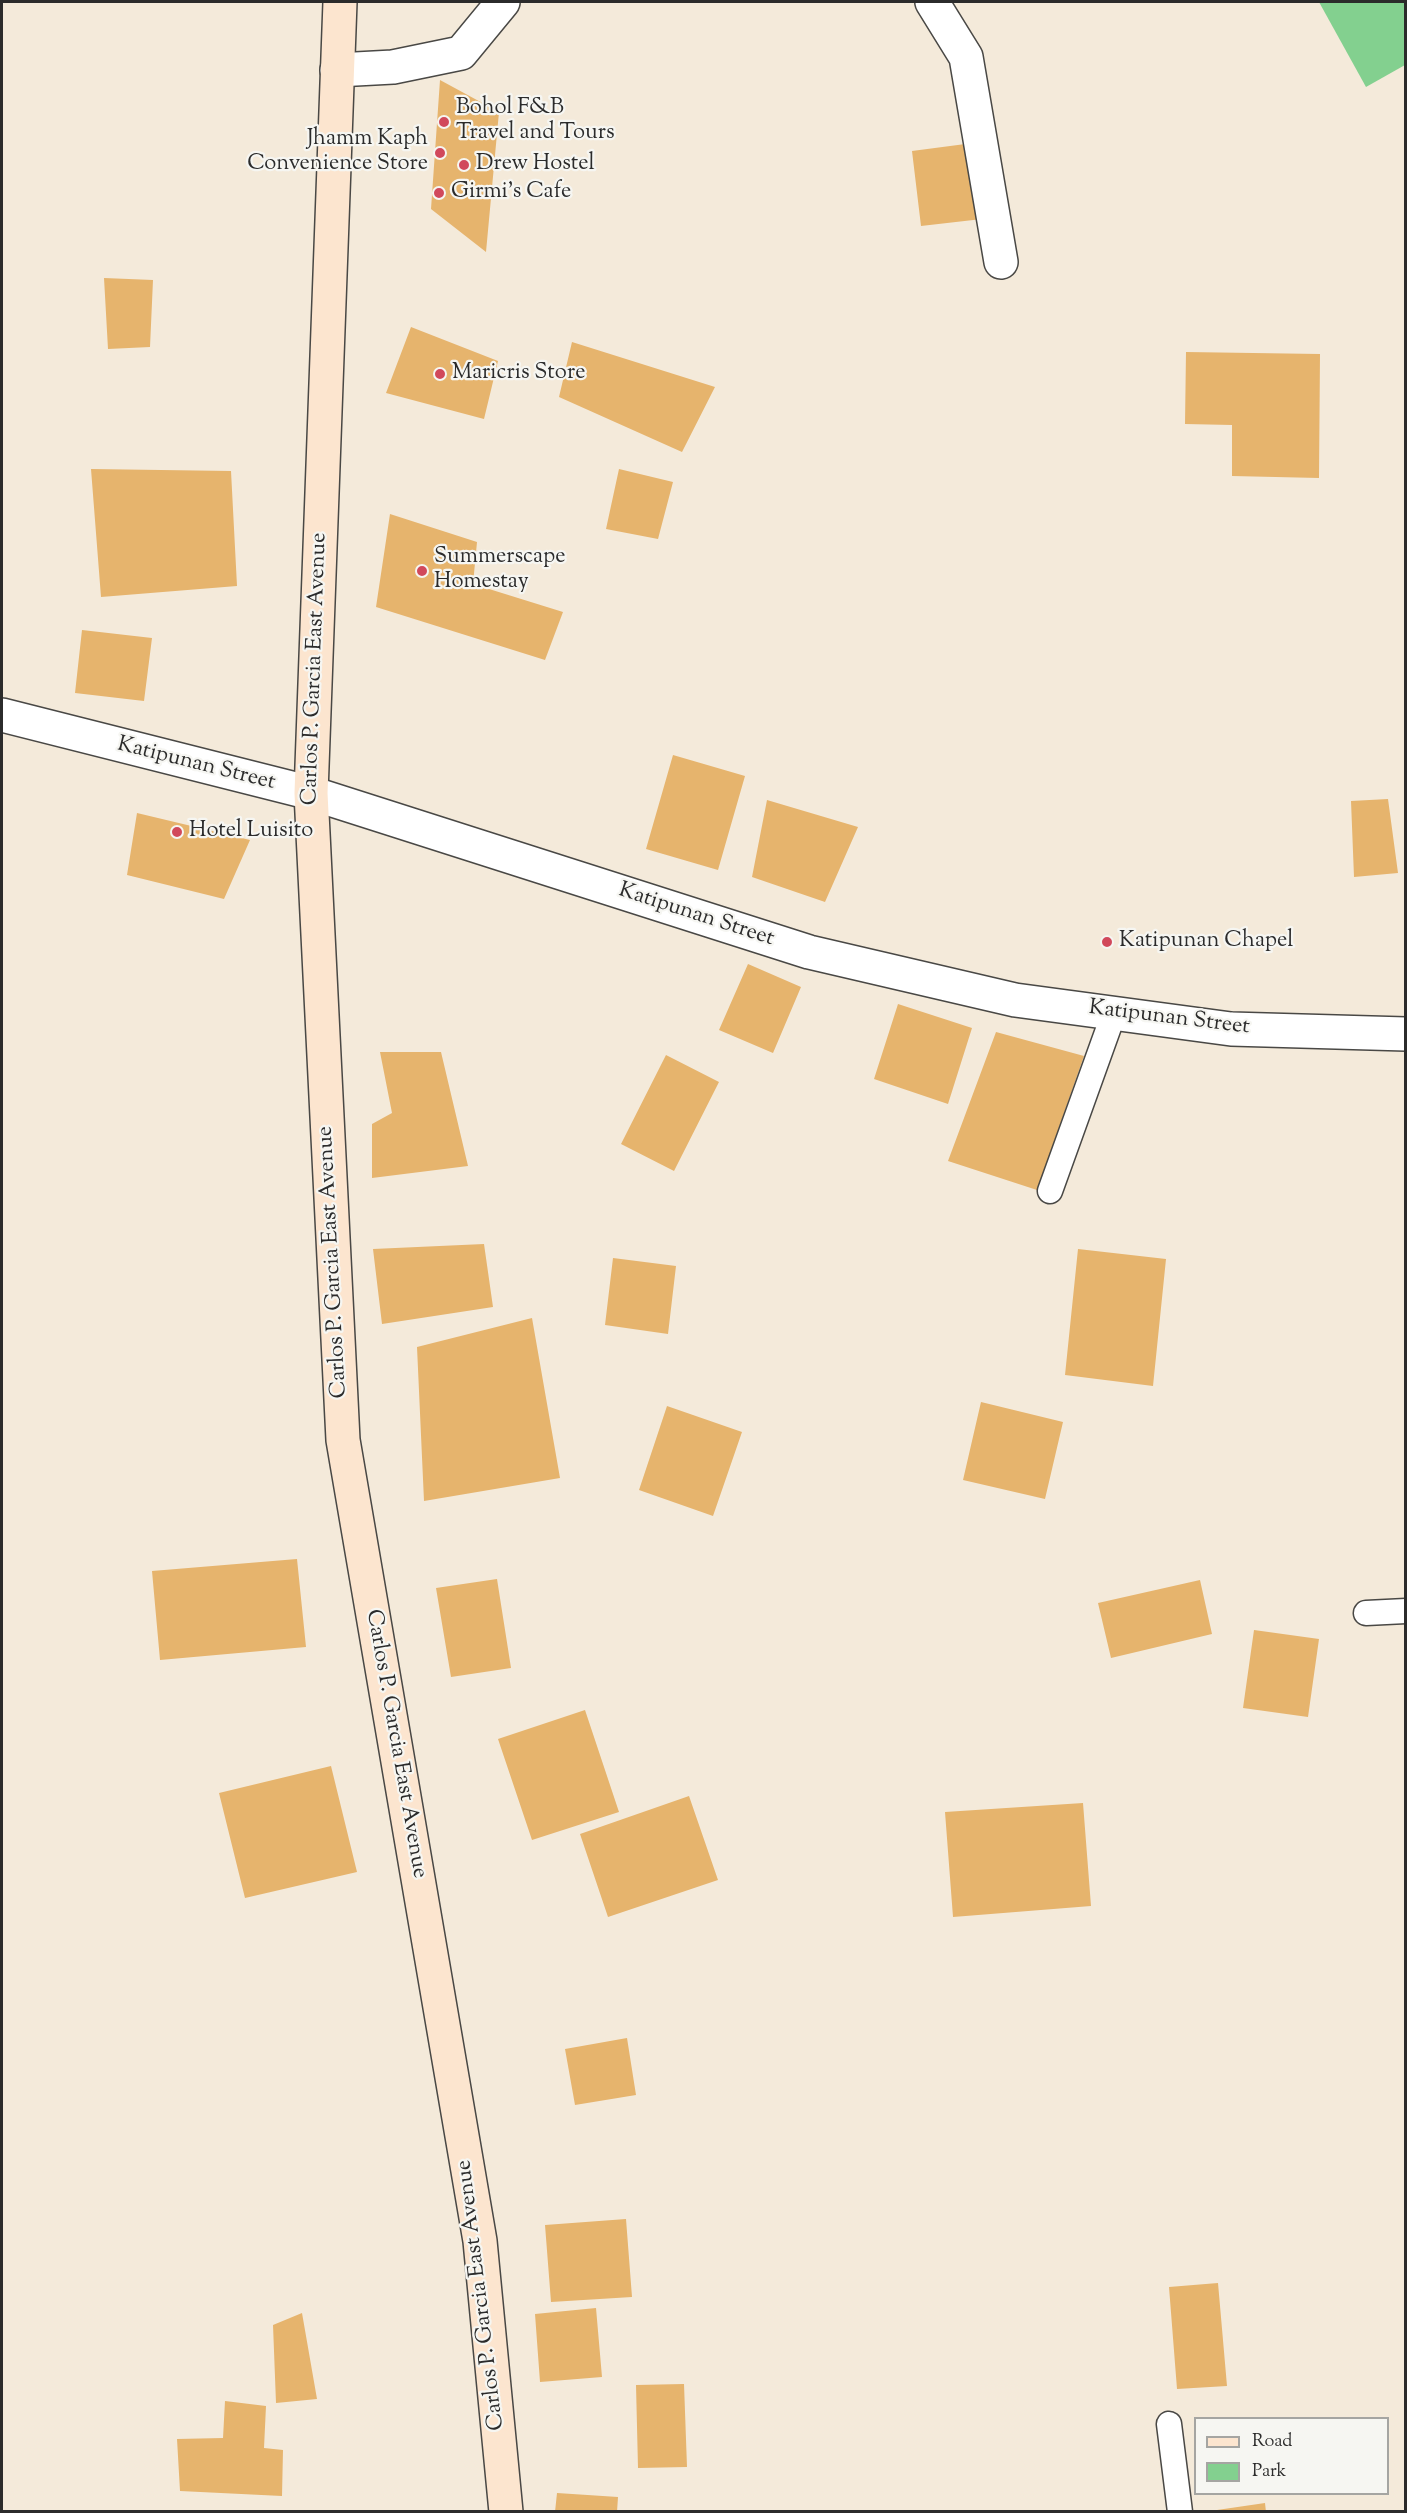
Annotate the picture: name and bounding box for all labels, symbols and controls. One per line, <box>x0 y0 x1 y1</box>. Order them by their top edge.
place label: Bohol F&B Travel and Tours <box>456 96 615 148</box>
marker: Bohol F&B Travel and Tours <box>437 115 451 129</box>
place label: Jhamm Kaph Convenience Store <box>247 127 428 178</box>
marker: Jhamm Kaph Convenience Store <box>433 146 447 160</box>
place label: Drew Hostel <box>476 152 595 178</box>
marker: Drew Hostel <box>457 158 471 172</box>
place label: Girmi's Cafe <box>451 180 571 206</box>
marker: Girmi's Cafe <box>432 186 446 200</box>
place label: Maricris Store <box>452 361 585 387</box>
marker: Maricris Store <box>433 367 447 381</box>
street label: Carlos P. Garcia East Avenue <box>298 532 334 806</box>
place label: Summerscape Homestay <box>434 545 565 596</box>
marker: Summerscape Homestay <box>415 564 429 578</box>
street label: Katipunan Street <box>114 733 278 797</box>
place label: Hotel Luisito <box>189 819 313 845</box>
marker: Hotel Luisito <box>170 825 184 839</box>
street label: Katipunan Street <box>615 878 777 954</box>
place label: Katipunan Chapel <box>1119 929 1293 955</box>
marker: Katipunan Chapel <box>1100 935 1114 949</box>
street label: Katipunan Street <box>1087 996 1251 1042</box>
street label: Carlos P. Garcia East Avenue <box>314 1125 354 1399</box>
street label: Carlos P. Garcia East Avenue <box>358 1607 432 1881</box>
street label: Carlos P. Garcia East Avenue <box>452 2158 512 2432</box>
legend <box>1194 2417 1389 2495</box>
text: Road <box>1252 2429 1292 2455</box>
text: Park <box>1252 2459 1286 2485</box>

